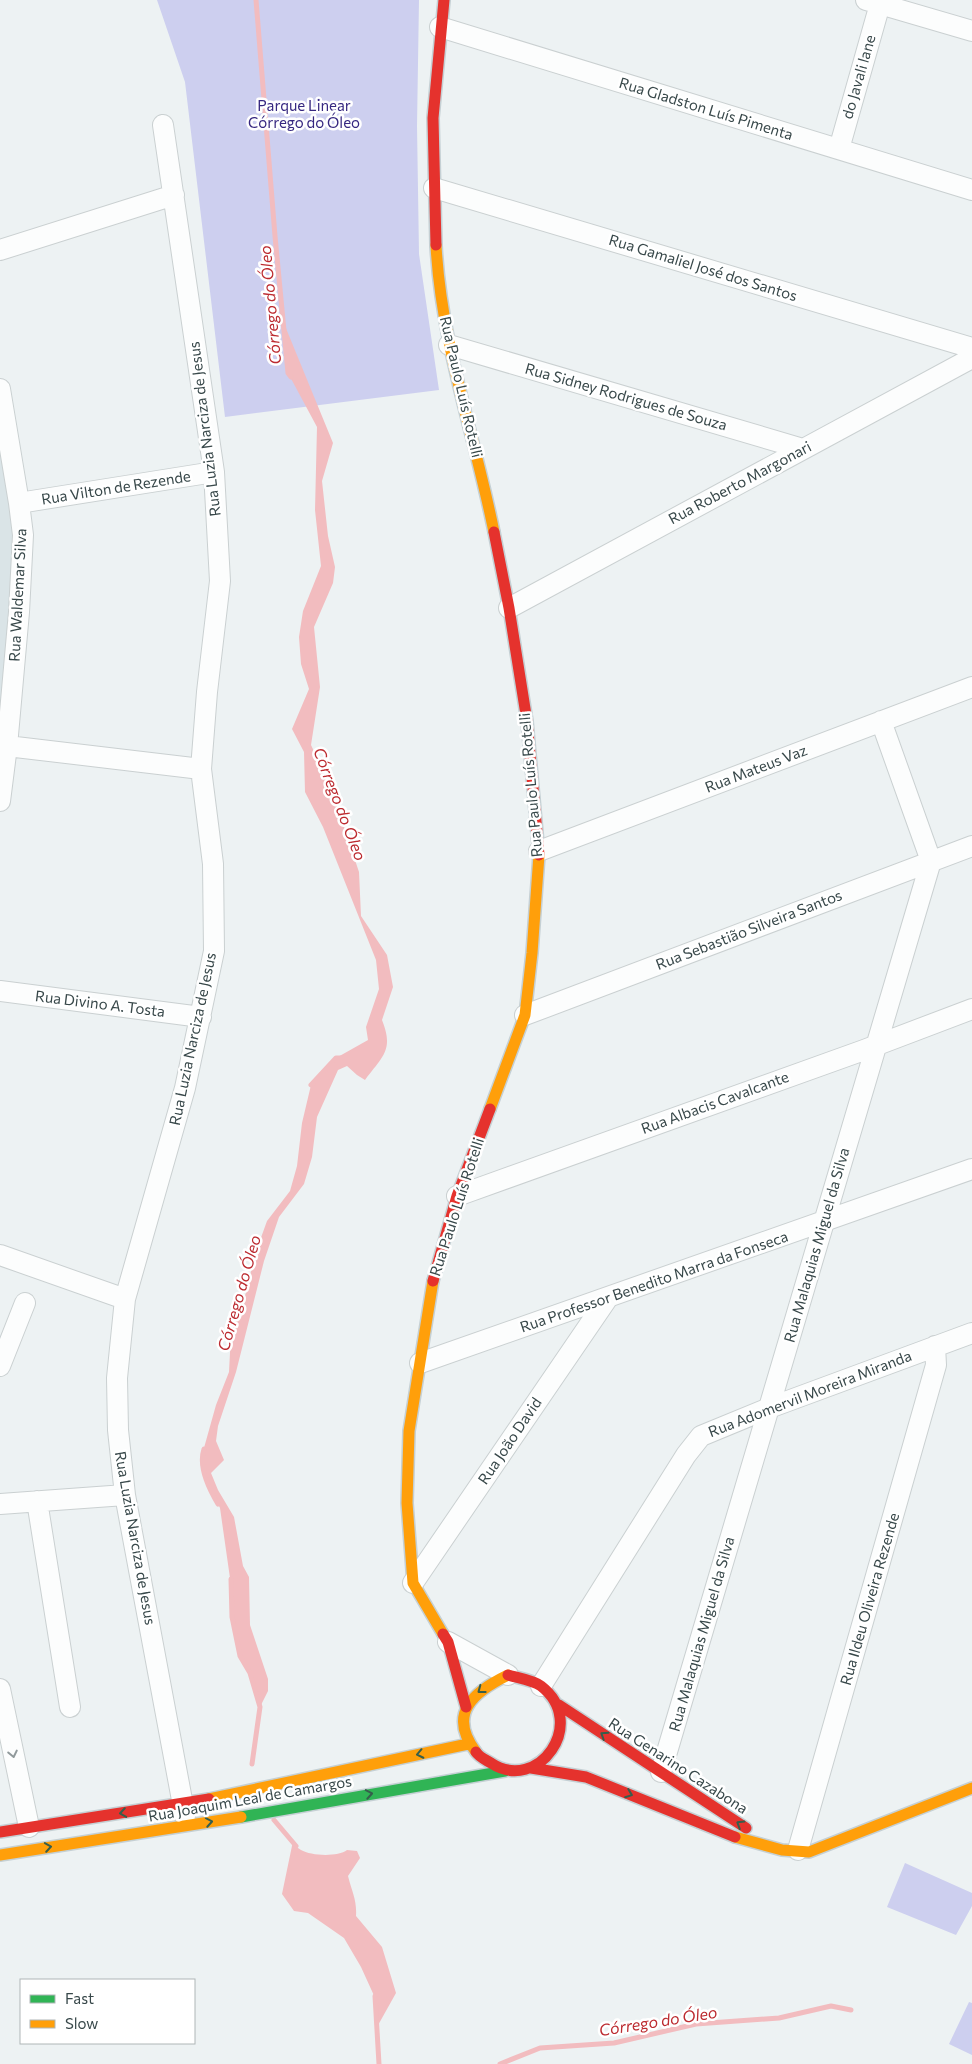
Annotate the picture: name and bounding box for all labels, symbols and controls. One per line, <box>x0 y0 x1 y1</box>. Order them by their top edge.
street label: do Javali lane <box>837 33 879 121</box>
street label: Rua Gladston Luís Pimenta <box>617 73 795 143</box>
park label: Parque Linear Córrego do Óleo <box>248 96 360 131</box>
street label: Rua Gamaliel José dos Santos <box>607 230 800 304</box>
water label: Córrego do Óleo <box>255 245 284 365</box>
street label: Rua Paulo Luís Rotelli <box>437 314 487 459</box>
street label: Rua Luzia Narciza de Jesus <box>184 340 224 518</box>
street label: Rua Sidney Rodrigues de Souza <box>523 359 729 434</box>
street label: Rua Roberto Margonari <box>665 437 814 528</box>
street label: Rua Vilton de Rezende <box>40 466 192 508</box>
street label: Rua Waldemar Silva <box>5 528 29 662</box>
street label: Rua Paulo Luís Rotelli <box>515 712 545 858</box>
street label: Rua Mateus Vaz <box>702 740 809 796</box>
water label: Córrego do Óleo <box>310 745 371 863</box>
street label: Rua Sebastião Silveira Santos <box>653 885 844 973</box>
street label: Rua Luzia Narciza de Jesus <box>165 951 219 1127</box>
street label: Rua Divino A. Tosta <box>34 986 166 1020</box>
street label: Rua Albacis Cavalcante <box>638 1067 791 1137</box>
street label: Rua Paulo Luís Rotelli <box>425 1135 487 1278</box>
street label: Rua Malaquias Miguel da Silva <box>780 1145 853 1344</box>
street label: Rua Professor Benedito Marra da Fonseca <box>517 1227 790 1336</box>
water label: Córrego do Óleo <box>213 1233 264 1353</box>
street label: Rua Adomervil Moreira Miranda <box>705 1346 914 1440</box>
street label: Rua João David <box>473 1394 545 1487</box>
street label: Rua Luzia Narciza de Jesus <box>112 1450 160 1626</box>
street label: Rua Ildeu Oliveira Rezende <box>836 1510 902 1687</box>
street label: Rua Malaquias Miguel da Silva <box>665 1534 738 1733</box>
one-way arrow <box>478 1685 487 1693</box>
street label: Rua Genarino Cazabona <box>606 1713 752 1817</box>
one-way arrow <box>601 1732 610 1741</box>
one-way arrow <box>416 1748 424 1759</box>
one-way arrow <box>8 1749 18 1758</box>
street label: Rua Joaquim Leal de Camargos <box>147 1771 353 1825</box>
one-way arrow <box>624 1788 633 1798</box>
one-way arrow <box>364 1790 373 1800</box>
one-way arrow <box>119 1807 128 1817</box>
one-way arrow <box>204 1817 213 1827</box>
one-way arrow <box>737 1821 746 1831</box>
one-way arrow <box>44 1843 53 1853</box>
legend <box>20 1979 195 2044</box>
text: Fast <box>65 1989 94 2007</box>
water label: Córrego do Óleo <box>597 2002 718 2039</box>
text: Slow <box>65 2014 98 2032</box>

